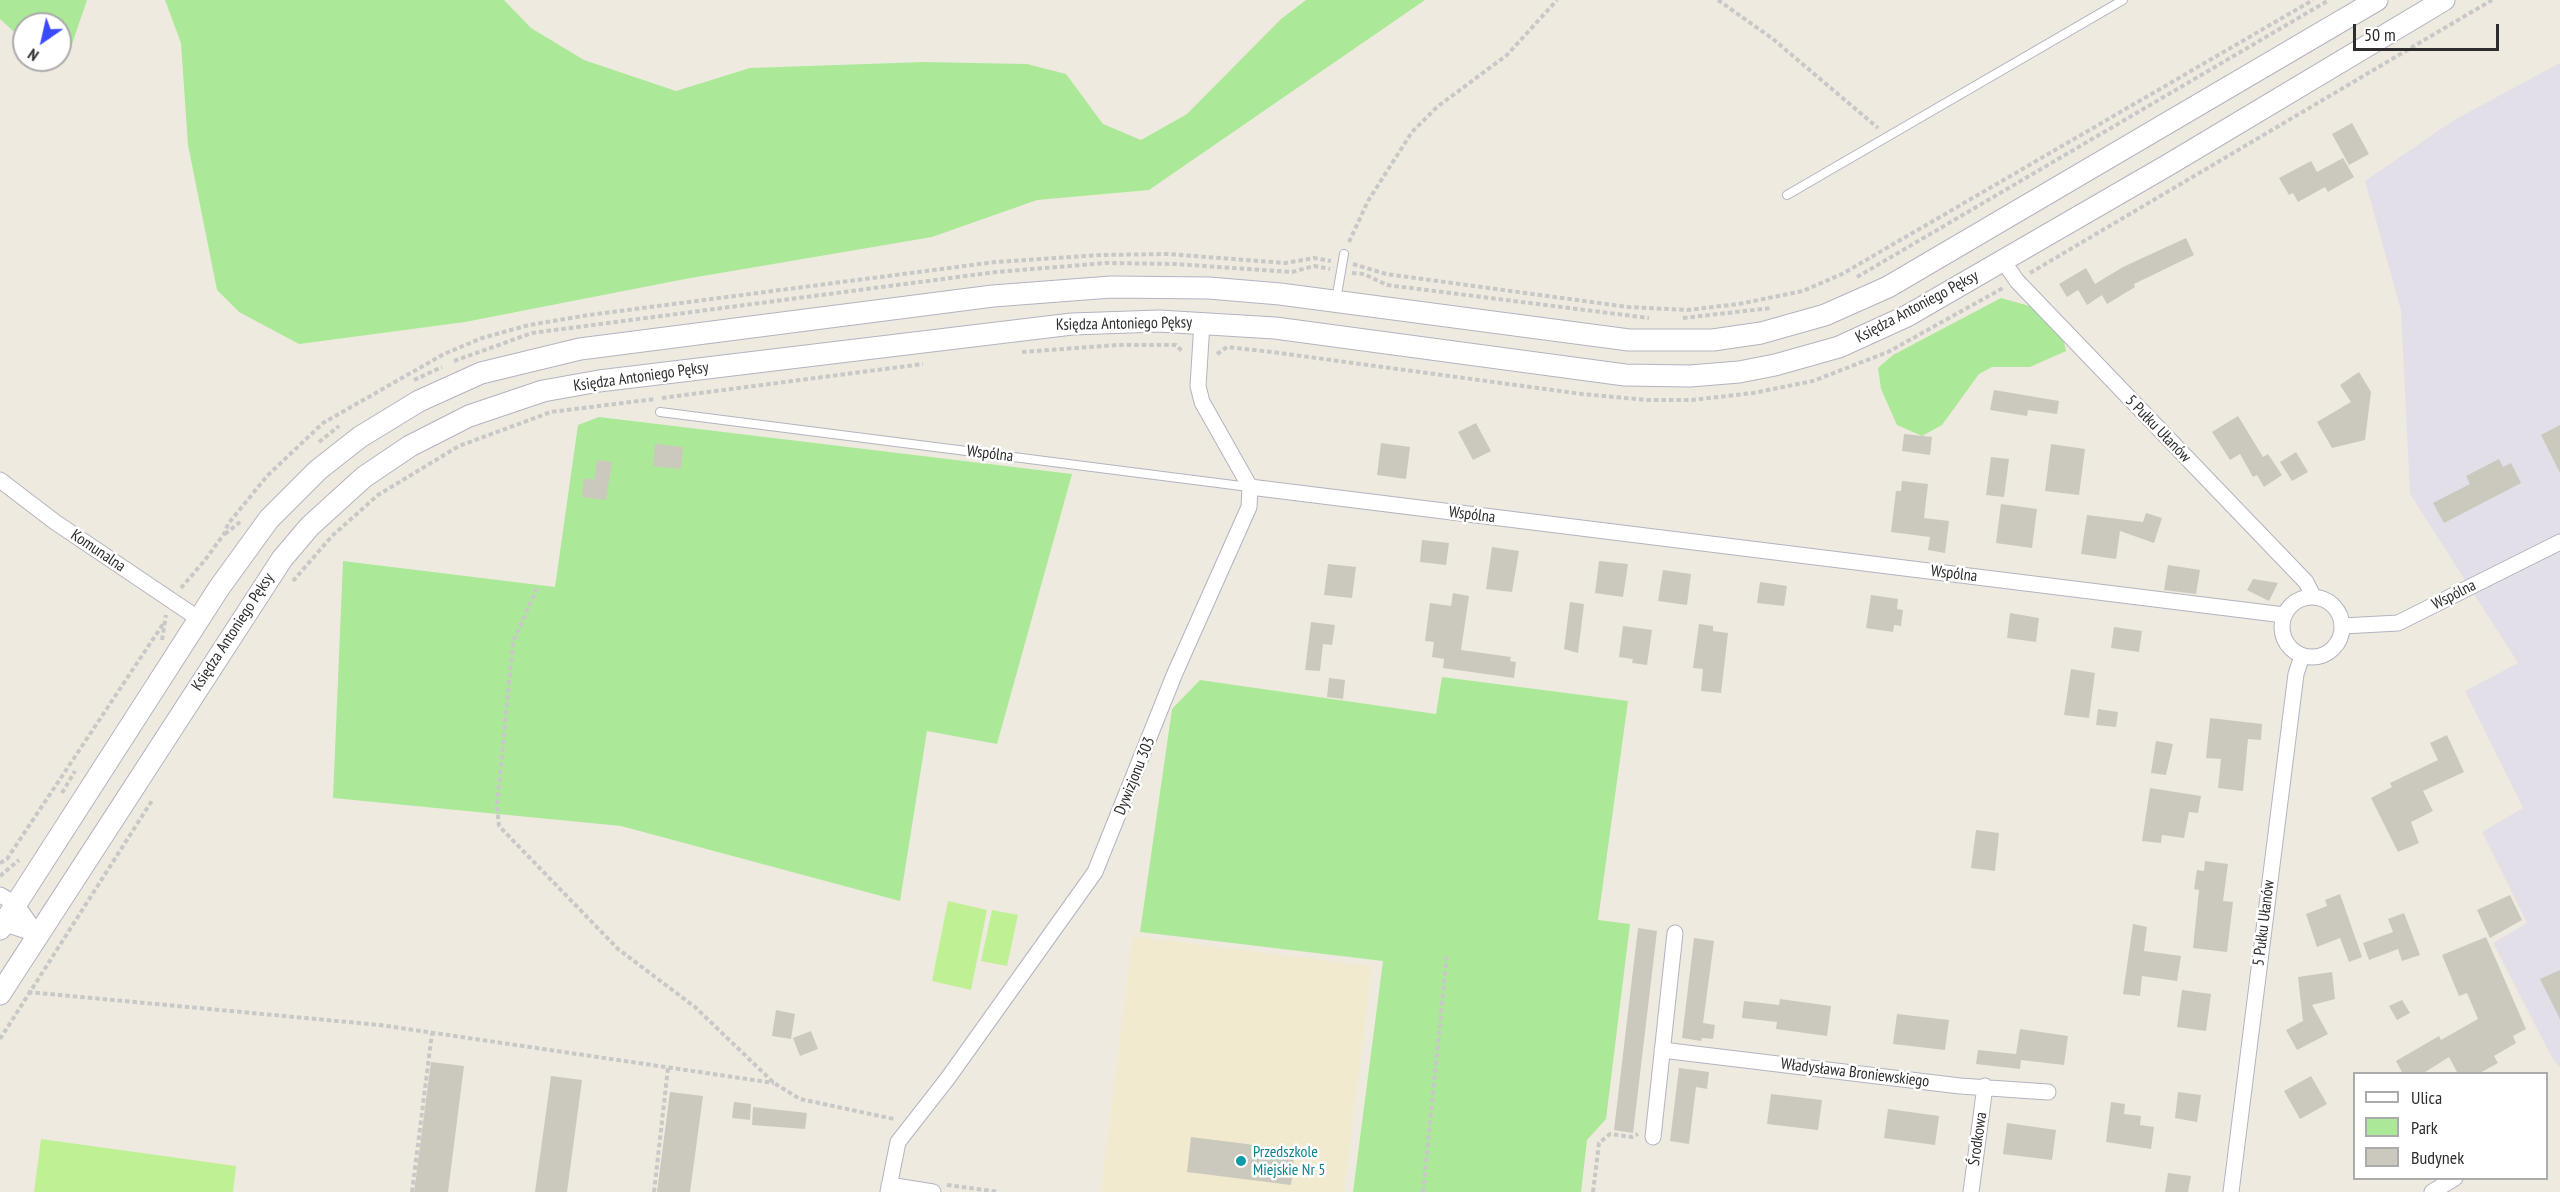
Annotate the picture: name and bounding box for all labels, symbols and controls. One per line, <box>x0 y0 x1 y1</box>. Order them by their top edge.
north arrow <box>12 12 72 72</box>
scale bar <box>2356 12 2502 50</box>
text: 50 m <box>2364 23 2396 46</box>
text: N <box>24 45 42 66</box>
street label: Księdza Antoniego Pęksy <box>1852 267 1982 347</box>
street label: Księdza Antoniego Pęksy <box>1056 313 1192 335</box>
street label: Księdza Antoniego Pęksy <box>572 358 710 396</box>
street label: 5 Pułku Ułanów <box>2121 391 2195 467</box>
street label: Wspólna <box>966 442 1014 466</box>
street label: Wspólna <box>1448 503 1496 527</box>
street label: Komunalna <box>67 526 129 576</box>
street label: Wspólna <box>1930 562 1978 586</box>
street label: Księdza Antoniego Pęksy <box>188 570 278 694</box>
street label: Wspólna <box>2429 576 2479 614</box>
street label: Dywizjonu 303 <box>1111 734 1159 818</box>
street label: 5 Pułku Ułanów <box>2249 879 2279 967</box>
street label: Władysława Broniewskiego <box>1780 1054 1930 1092</box>
legend <box>2353 1072 2548 1180</box>
text: Ulica <box>2411 1086 2442 1109</box>
street label: Środkowa <box>1965 1111 1991 1167</box>
text: Park <box>2411 1116 2438 1139</box>
place label: Przedszkole Miejskie Nr 5 <box>1253 1142 1325 1180</box>
text: Budynek <box>2411 1146 2464 1169</box>
marker: Przedszkole Miejskie Nr 5 <box>1234 1154 1248 1168</box>

